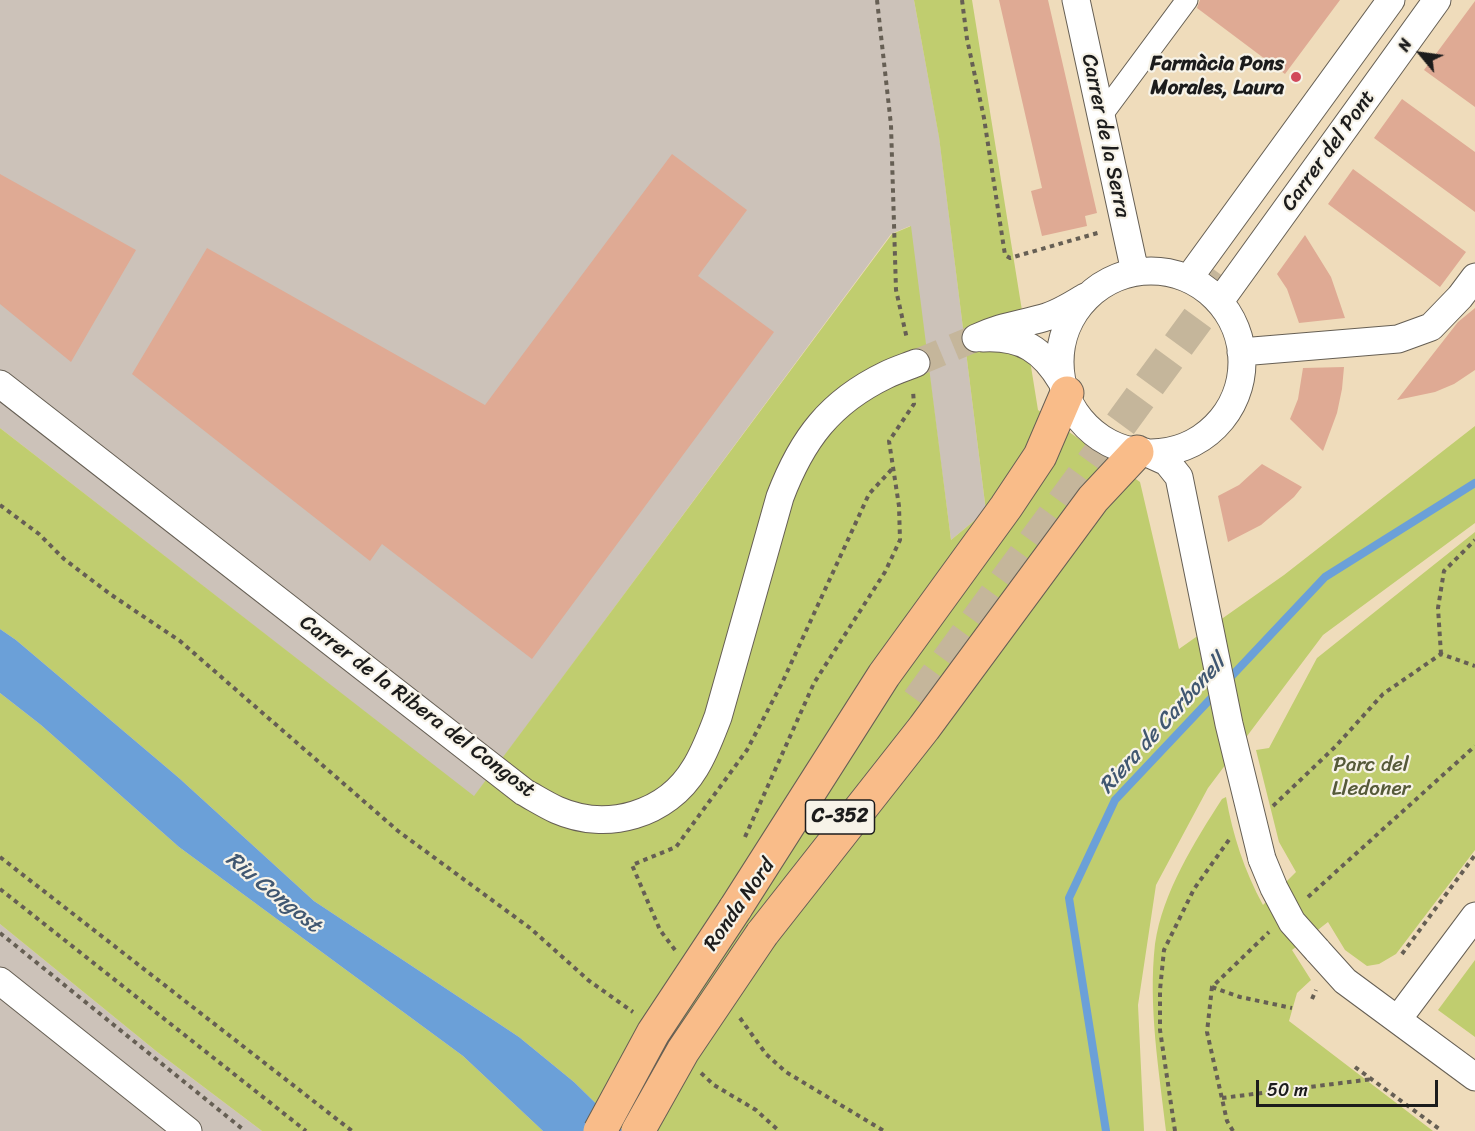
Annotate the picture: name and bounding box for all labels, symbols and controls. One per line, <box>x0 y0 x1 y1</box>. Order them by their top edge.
north arrow <box>1391 24 1451 84</box>
text: N <box>1389 33 1420 57</box>
street label: Carrer de la Serra <box>1075 52 1135 220</box>
place label: Farmàcia Pons Morales, Laura <box>1150 52 1284 102</box>
marker: Farmàcia Pons Morales, Laura <box>1289 70 1303 84</box>
street label: Carrer del Pont <box>1277 86 1381 216</box>
street label: Carrer de la Ribera del Congost <box>294 610 540 804</box>
water label: Riera de Carbonell <box>1094 650 1232 800</box>
park label: Parc del Lledoner <box>1332 753 1410 803</box>
road number: C-352 <box>806 800 874 834</box>
water label: Riu Congost <box>220 847 326 939</box>
street label: Ronda Nord <box>699 854 781 956</box>
scale bar <box>1259 1068 1440 1106</box>
text: 50 m <box>1267 1074 1308 1106</box>

